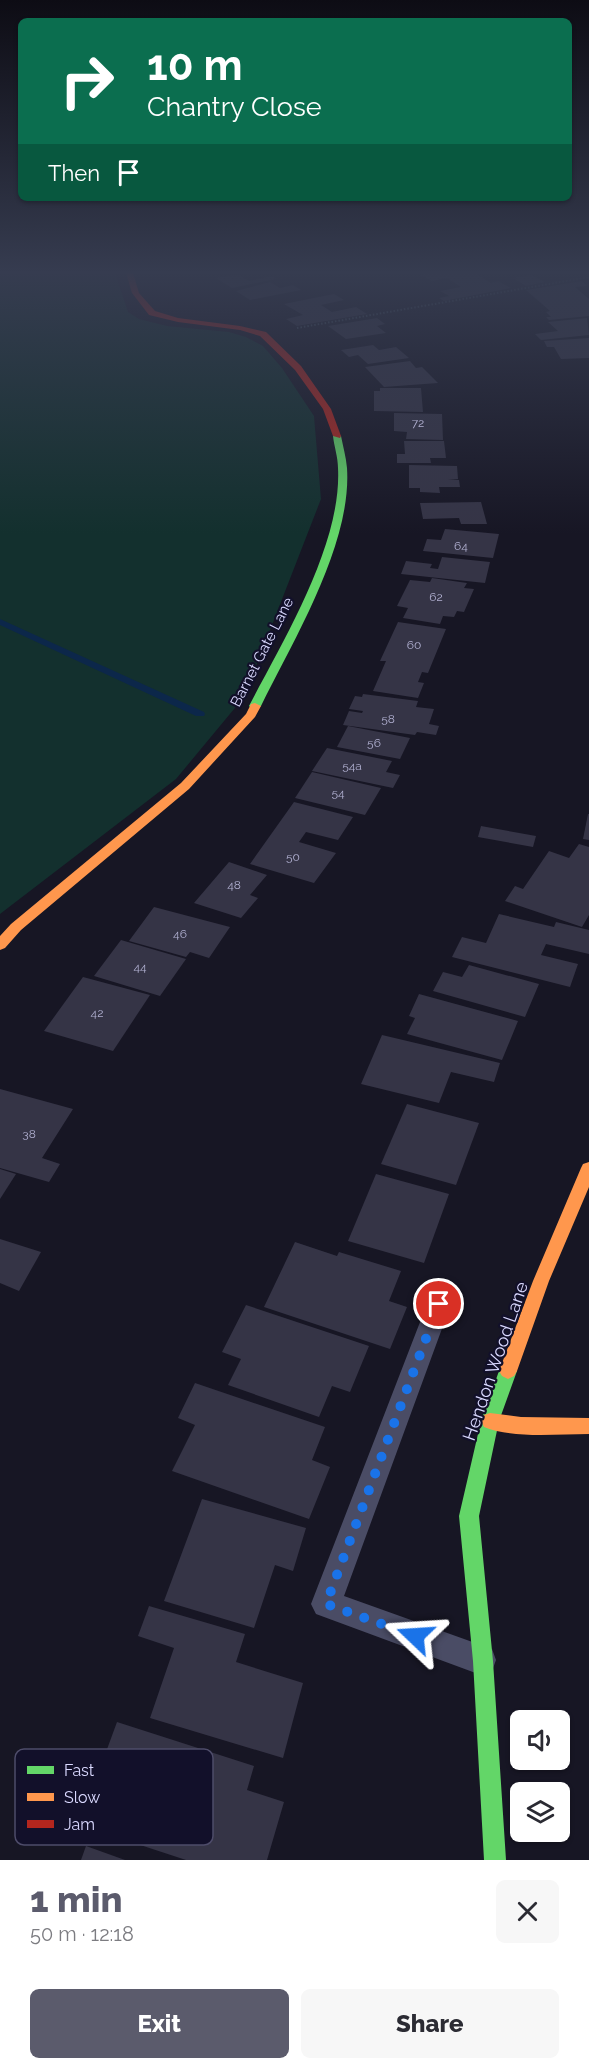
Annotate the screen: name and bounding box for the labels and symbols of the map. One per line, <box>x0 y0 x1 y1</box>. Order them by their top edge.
house number: 72 <box>412 416 424 430</box>
house number: 64 <box>454 539 468 553</box>
house number: 62 <box>429 590 443 604</box>
street label: Barnet Gate Lane <box>227 594 297 710</box>
house number: 60 <box>407 638 421 652</box>
house number: 58 <box>381 712 395 726</box>
house number: 56 <box>367 736 381 750</box>
house number: 54a <box>342 759 362 773</box>
house number: 54 <box>331 786 345 800</box>
house number: 50 <box>286 850 300 864</box>
house number: 48 <box>227 878 241 892</box>
house number: 46 <box>173 927 187 941</box>
house number: 44 <box>133 960 147 974</box>
house number: 42 <box>91 1006 103 1020</box>
house number: 38 <box>22 1127 36 1141</box>
pin <box>413 1278 464 1329</box>
street label: Hendon Wood Lane <box>458 1278 532 1443</box>
position arrow <box>383 1604 447 1668</box>
legend <box>15 1749 213 1845</box>
text: Fast <box>64 1761 95 1780</box>
text: Slow <box>64 1788 100 1807</box>
text: Jam <box>64 1815 95 1834</box>

